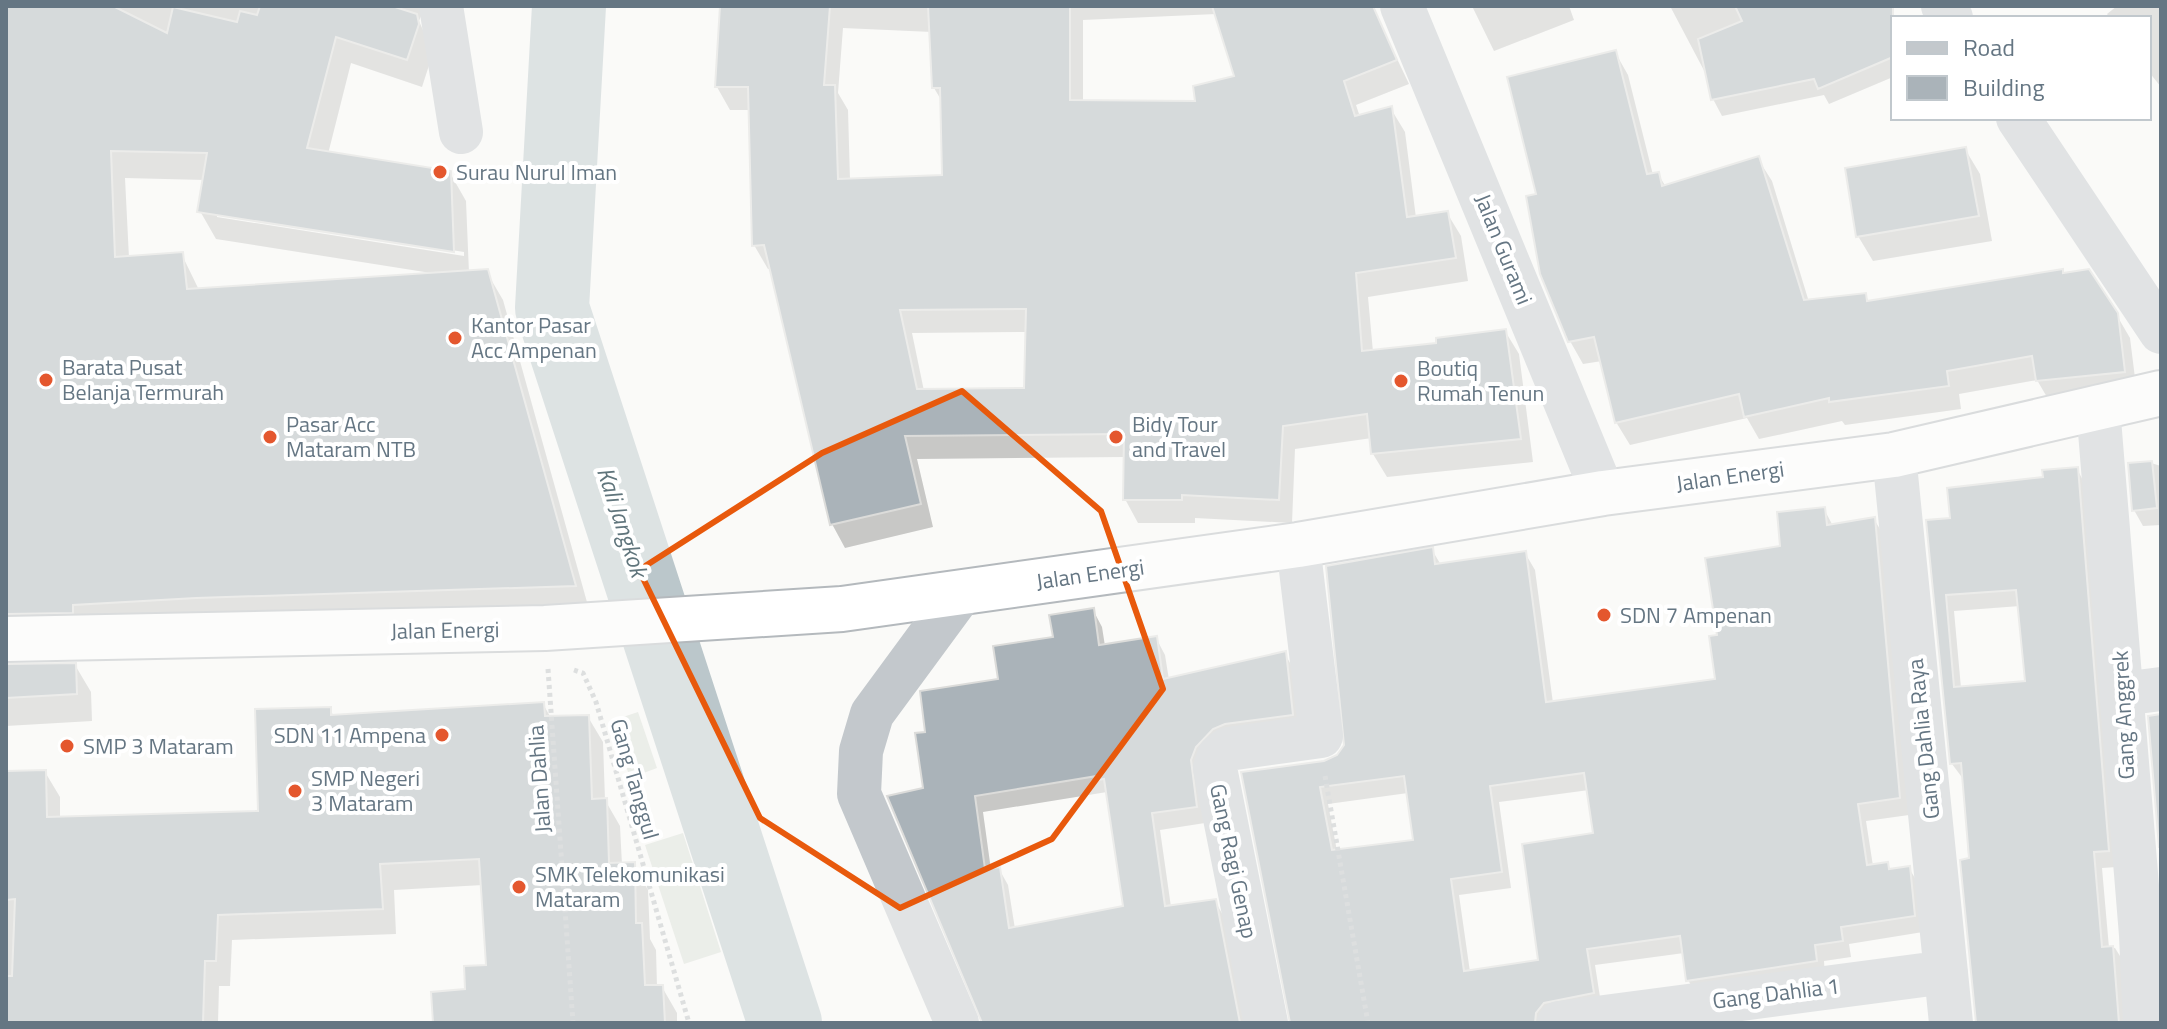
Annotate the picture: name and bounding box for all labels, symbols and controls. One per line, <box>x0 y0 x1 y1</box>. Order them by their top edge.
legend <box>1891 16 2151 120</box>
text: Road <box>1963 29 2015 65</box>
text: Building <box>1963 69 2045 105</box>
place label: Surau Nurul Iman <box>456 155 617 189</box>
marker: Surau Nurul Iman <box>431 163 449 181</box>
street label: Jalan Gurami <box>1466 188 1542 310</box>
place label: Kantor Pasar Acc Ampenan <box>471 308 597 367</box>
marker: Kantor Pasar Acc Ampenan <box>446 329 464 347</box>
place label: Barata Pusat Belanja Termurah <box>62 350 224 409</box>
place label: Boutiq Rumah Tenun <box>1417 351 1544 410</box>
marker: Barata Pusat Belanja Termurah <box>37 371 55 389</box>
marker: Boutiq Rumah Tenun <box>1392 372 1410 390</box>
place label: Pasar Acc Mataram NTB <box>286 407 416 466</box>
place label: Bidy Tour and Travel <box>1132 407 1226 466</box>
marker: Pasar Acc Mataram NTB <box>261 428 279 446</box>
marker: Bidy Tour and Travel <box>1107 428 1125 446</box>
street label: Jalan Energi <box>1674 452 1786 500</box>
water label: Kali Jangkok <box>588 462 659 584</box>
street label: Jalan Energi <box>1034 550 1146 598</box>
place label: SDN 7 Ampenan <box>1620 598 1772 632</box>
marker: SDN 7 Ampenan <box>1595 606 1613 624</box>
street label: Jalan Energi <box>390 612 500 648</box>
street label: Gang Anggrek <box>2103 649 2143 780</box>
street label: Gang Dahlia Raya <box>1898 657 1948 821</box>
street label: Gang Tanggul <box>602 715 668 843</box>
place label: SDN 11 Ampena <box>274 718 426 752</box>
street label: Jalan Dahlia <box>518 724 560 834</box>
marker: SDN 11 Ampena <box>433 726 451 744</box>
place label: SMP 3 Mataram <box>83 729 234 763</box>
marker: SMP 3 Mataram <box>58 737 76 755</box>
place label: SMP Negeri 3 Mataram <box>311 761 420 820</box>
street label: Gang Ragi Genap <box>1201 781 1267 941</box>
marker: SMP Negeri 3 Mataram <box>286 782 304 800</box>
place label: SMK Telekomunikasi Mataram <box>535 857 725 916</box>
marker: SMK Telekomunikasi Mataram <box>510 878 528 896</box>
street label: Gang Dahlia 1 <box>1711 968 1841 1018</box>

